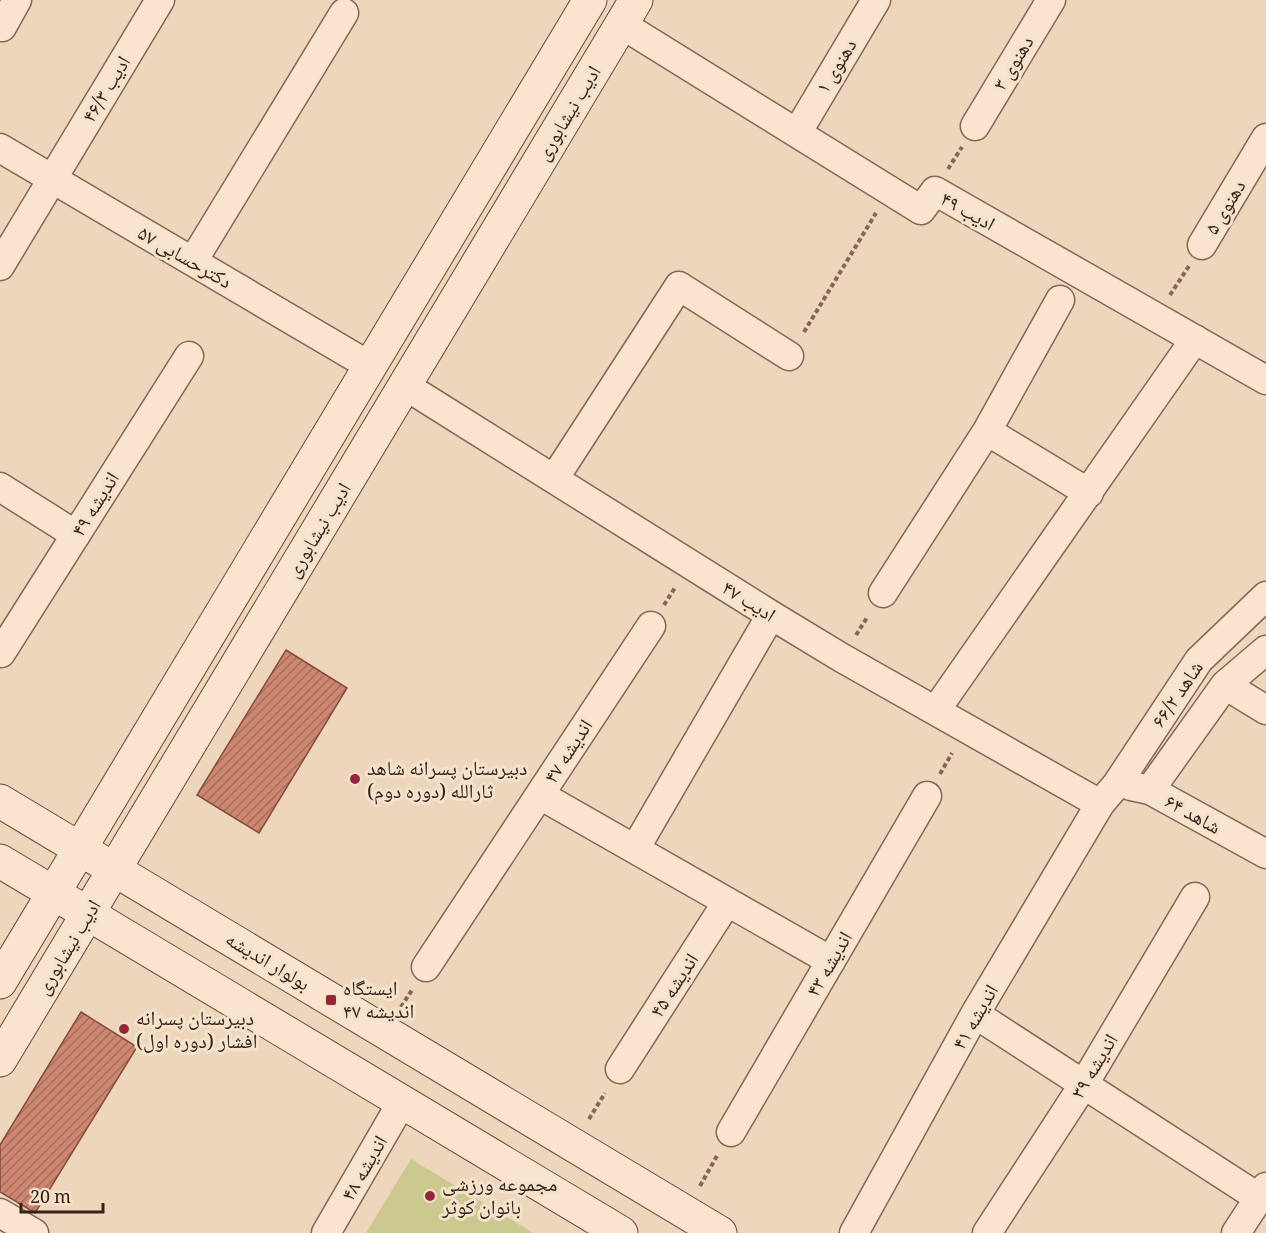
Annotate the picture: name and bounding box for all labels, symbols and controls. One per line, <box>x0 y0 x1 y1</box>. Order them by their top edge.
street label: دهنوی ۳ <box>986 30 1045 99</box>
street label: دهنوی ۱ <box>809 33 868 102</box>
street label: ادیب ۴۶/۳ <box>75 50 142 131</box>
street label: ادیب نیشابوری <box>529 60 613 169</box>
street label: دهنوی ۵ <box>1198 174 1257 243</box>
street label: ادیب ۴۹ <box>933 185 1000 243</box>
street label: دکترحسابی ۵۷ <box>130 219 237 300</box>
street label: اندیشه ۴۹ <box>64 466 131 545</box>
street label: ادیب نیشابوری <box>279 477 363 586</box>
street label: ادیب ۴۷ <box>714 574 781 633</box>
street label: شاهد ۶۶/۲ <box>1144 655 1215 736</box>
street label: اندیشه ۴۷ <box>537 713 604 792</box>
place label: دبیرستان پسرانه شاهد ثارالله (دوره دوم) <box>367 754 527 811</box>
marker: دبیرستان پسرانه شاهد ثارالله (دوره دوم) <box>348 772 362 786</box>
street label: شاهد ۶۴ <box>1157 787 1226 846</box>
street label: ادیب نیشابوری <box>29 894 113 1003</box>
street label: بولوار اندیشه <box>217 925 316 1002</box>
street label: اندیشه ۴۳ <box>799 926 864 1005</box>
street label: اندیشه ۴۵ <box>643 947 710 1026</box>
place label: ایستگاه اندیشه ۴۷ <box>343 974 414 1031</box>
street label: اندیشه ۴۱ <box>945 979 1010 1058</box>
marker: ایستگاه اندیشه ۴۷ <box>324 993 338 1007</box>
place label: دبیرستان پسرانه افشار (دوره اول) <box>136 1004 257 1061</box>
marker: دبیرستان پسرانه افشار (دوره اول) <box>117 1022 131 1036</box>
street label: اندیشه ۳۹ <box>1064 1028 1130 1107</box>
street label: اندیشه ۴۸ <box>334 1130 399 1209</box>
place label: مجموعه ورزشی بانوان کوثر <box>441 1170 557 1227</box>
scale bar <box>21 1176 104 1214</box>
text: 20 m <box>30 1184 71 1214</box>
marker: مجموعه ورزشی بانوان کوثر <box>423 1189 437 1203</box>

